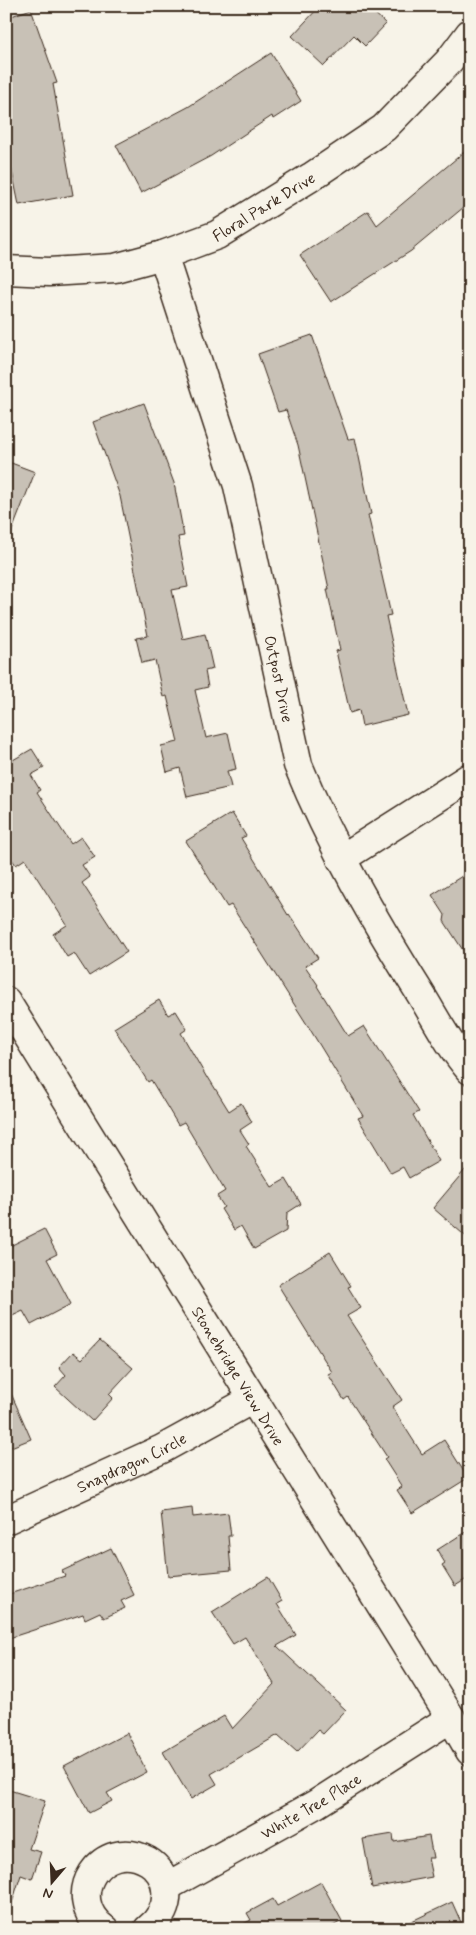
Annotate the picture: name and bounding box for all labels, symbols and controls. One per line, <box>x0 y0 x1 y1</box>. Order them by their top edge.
street label: Floral Park Drive <box>209 168 320 247</box>
street label: Outpost Drive <box>258 634 298 724</box>
street label: Stonebridge View Drive <box>186 1303 288 1450</box>
street label: Snapdragon Circle <box>74 1428 191 1498</box>
street label: White Tree Place <box>257 1769 366 1845</box>
north arrow <box>28 1858 78 1908</box>
text: N <box>41 1883 55 1903</box>

